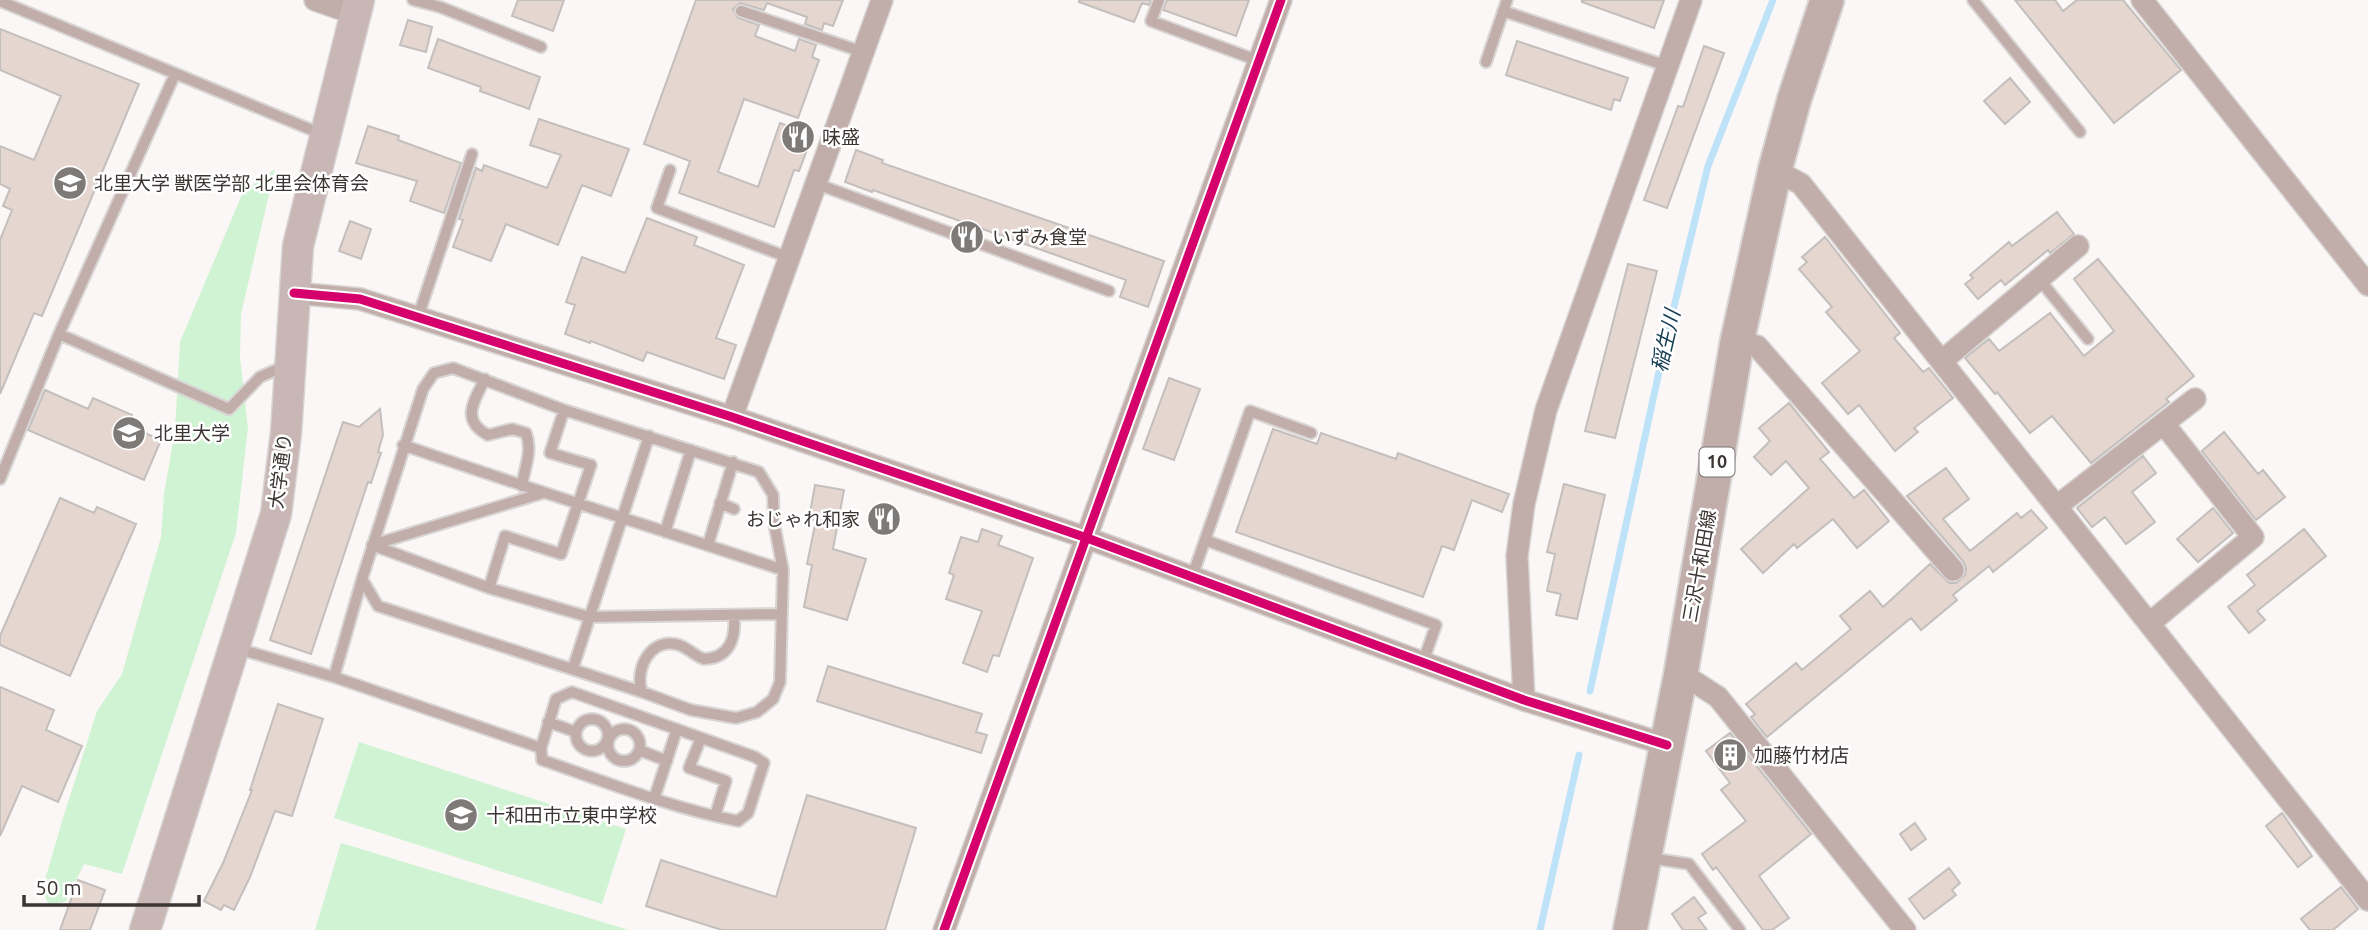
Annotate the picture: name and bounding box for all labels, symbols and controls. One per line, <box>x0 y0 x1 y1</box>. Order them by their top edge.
restaurant icon: 味盛 <box>779 118 817 156</box>
place label: 味盛 <box>822 126 860 148</box>
school or university icon: 北里大学 獣医学部 北里会体育会 <box>51 164 89 202</box>
place label: 北里大学 獣医学部 北里会体育会 <box>94 172 369 194</box>
restaurant icon: いずみ食堂 <box>948 218 986 256</box>
place label: いずみ食堂 <box>992 226 1087 248</box>
water label: 稲生川 <box>1646 305 1684 374</box>
school or university icon: 北里大学 <box>110 414 148 452</box>
place label: 北里大学 <box>154 422 230 444</box>
street label: 大学通り <box>264 432 296 510</box>
road number: 10 <box>1700 448 1734 476</box>
restaurant icon: おじゃれ和家 <box>865 500 903 538</box>
place label: おじゃれ和家 <box>746 508 860 530</box>
street label: 三沢十和田線 <box>1678 508 1720 624</box>
building icon: 加藤竹材店 <box>1711 736 1749 774</box>
place label: 加藤竹材店 <box>1754 744 1849 766</box>
school or university icon: 十和田市立東中学校 <box>442 796 480 834</box>
place label: 十和田市立東中学校 <box>486 804 657 826</box>
scale bar <box>24 864 200 908</box>
text: 50 m <box>35 875 82 899</box>

